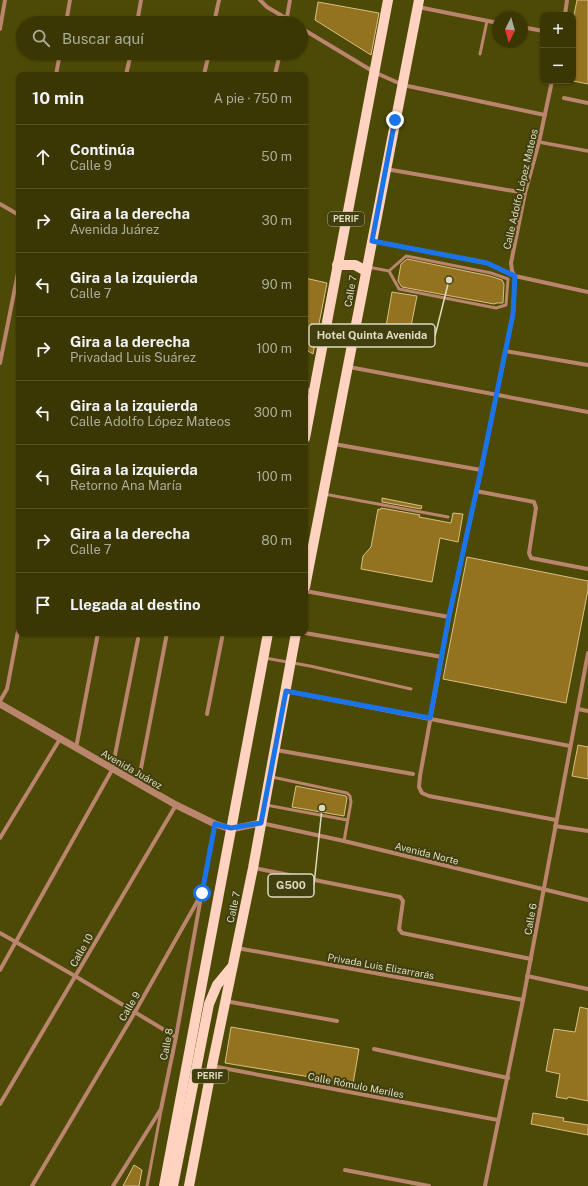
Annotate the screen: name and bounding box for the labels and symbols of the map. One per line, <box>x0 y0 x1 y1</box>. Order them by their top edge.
north arrow <box>492 12 528 48</box>
route end <box>386 111 404 129</box>
street label: Calle Adolfo López Mateos <box>500 127 540 251</box>
road number: PERIF <box>328 212 364 226</box>
street label: Calle 7 <box>341 274 359 308</box>
callout: Hotel Quinta Avenida <box>309 324 435 347</box>
text: Hotel Quinta Avenida <box>317 329 427 341</box>
street label: Avenida Juárez <box>99 747 165 791</box>
street label: Avenida Norte <box>394 839 461 867</box>
callout: G500 <box>268 874 314 897</box>
text: G500 <box>276 879 306 891</box>
route start <box>193 884 211 902</box>
street label: Calle 7 <box>224 890 242 924</box>
street label: Calle 6 <box>521 902 539 936</box>
street label: Calle 10 <box>67 931 95 969</box>
street label: Privada Luis Elizarrarás <box>327 951 435 981</box>
street label: Calle 9 <box>116 989 142 1023</box>
street label: Calle 8 <box>157 1027 175 1061</box>
road number: PERIF <box>192 1069 228 1083</box>
street label: Calle Rómulo Meriles <box>307 1070 405 1100</box>

